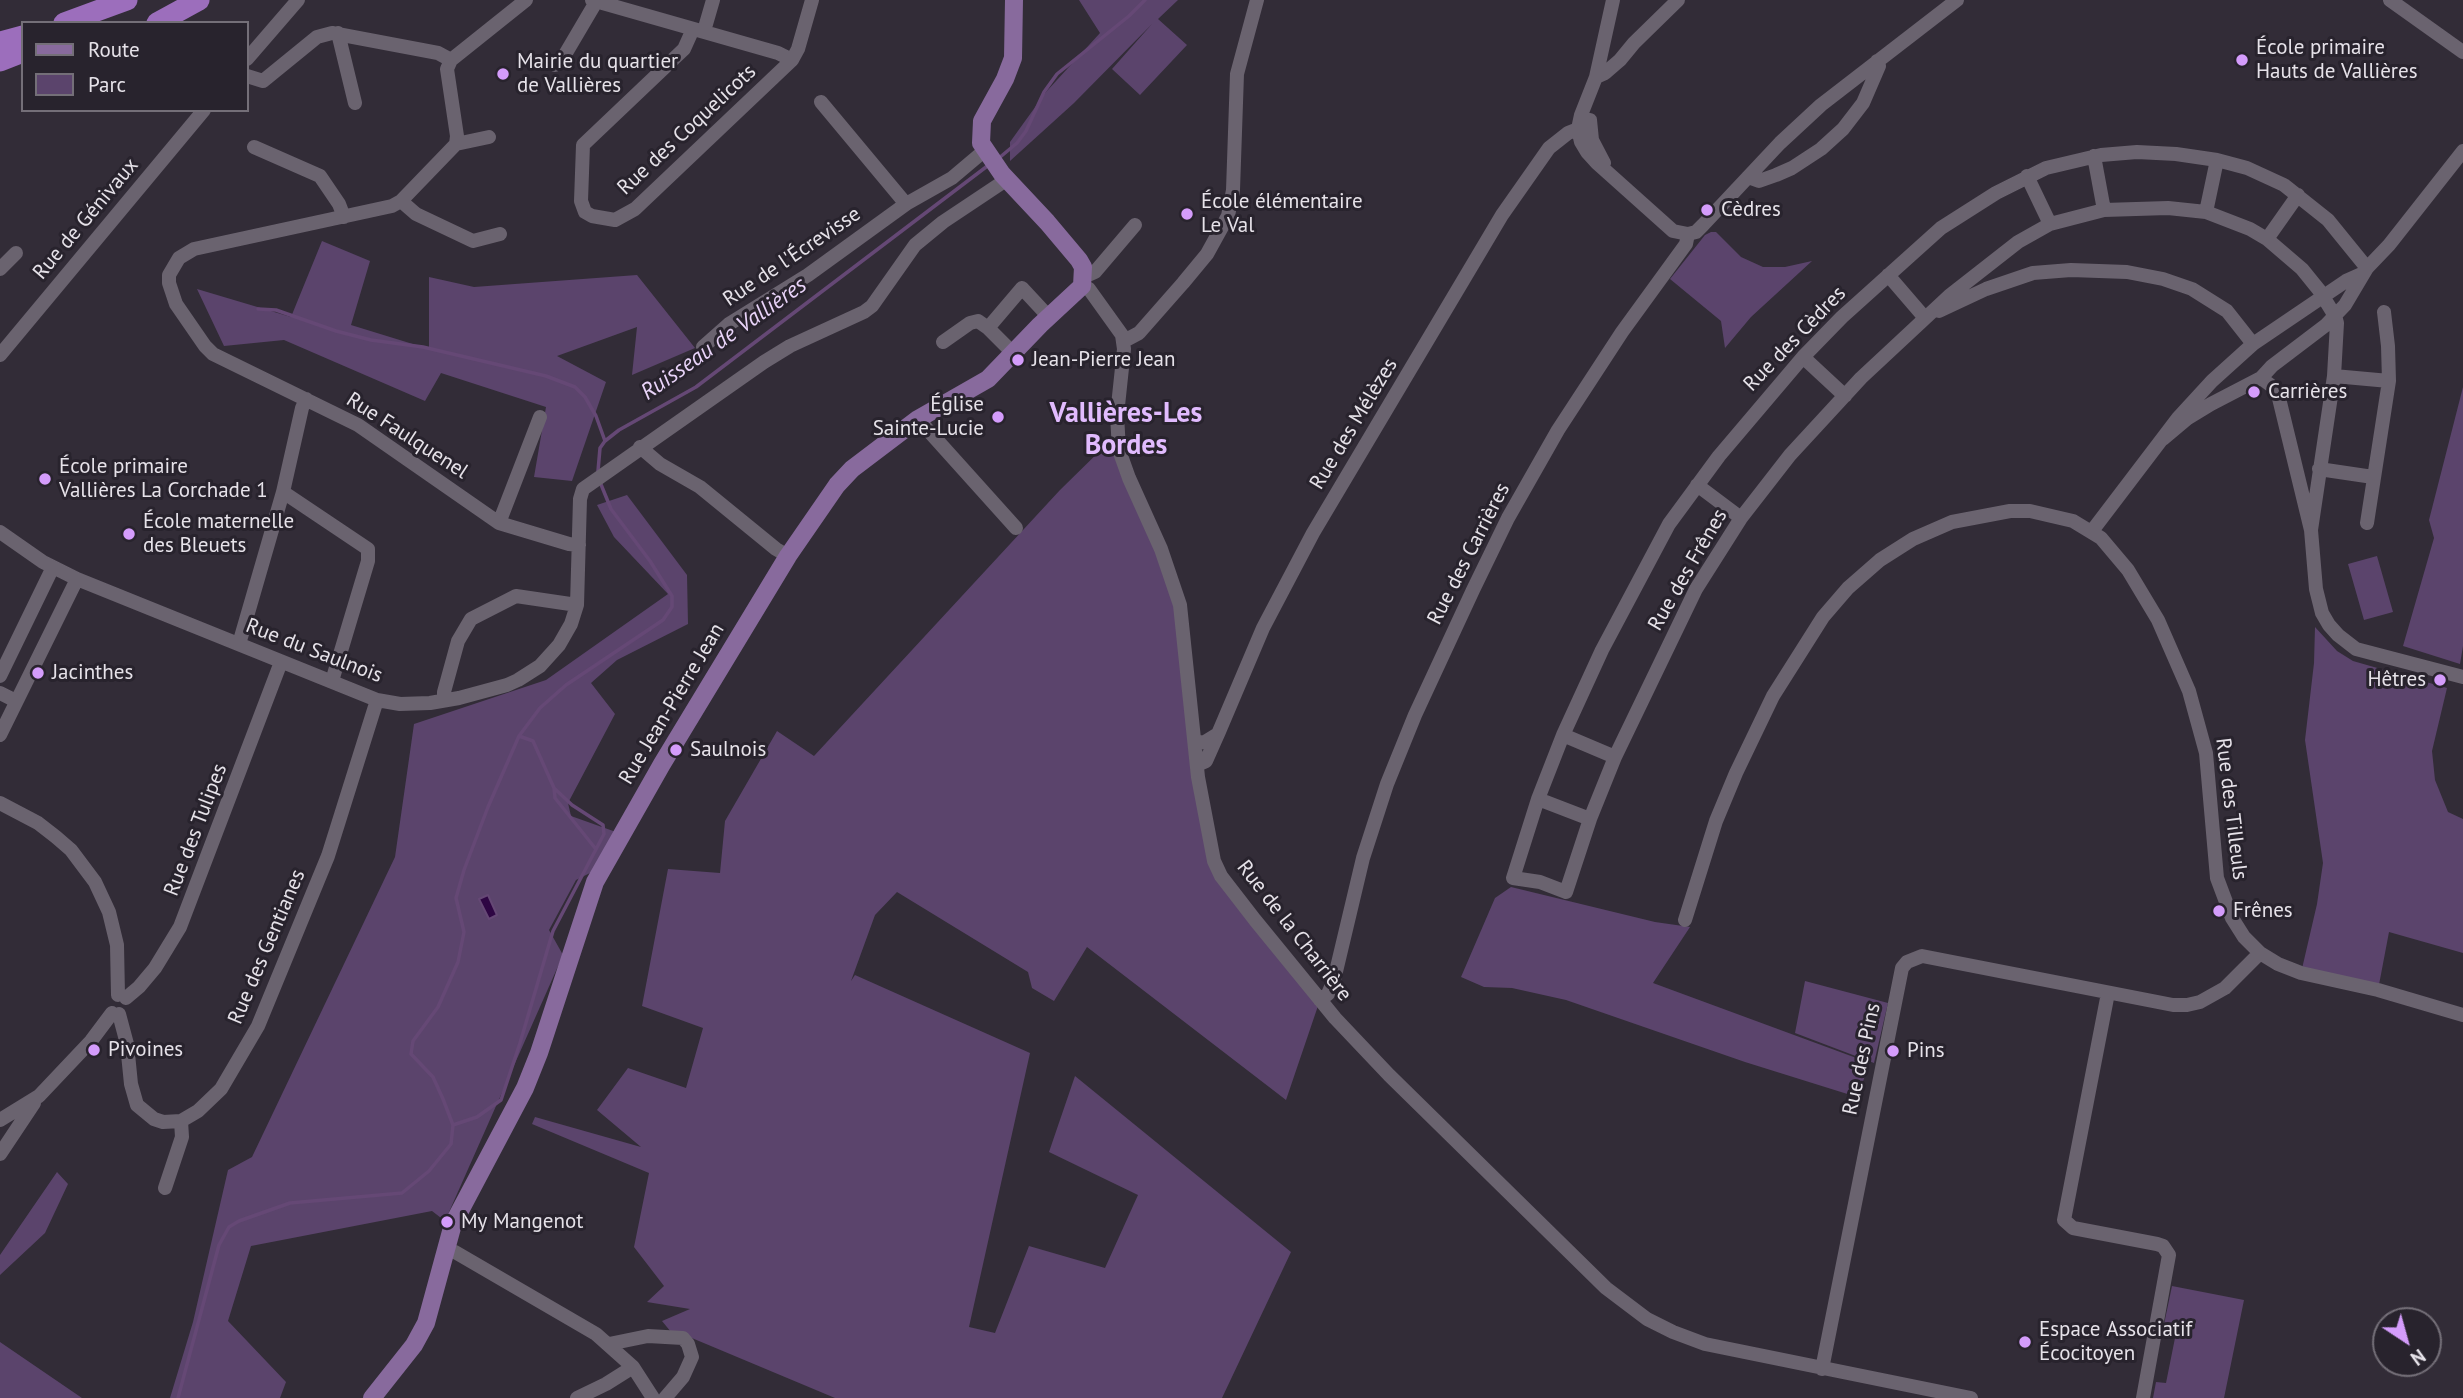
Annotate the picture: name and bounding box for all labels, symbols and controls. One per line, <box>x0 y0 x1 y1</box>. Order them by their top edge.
legend <box>21 21 248 112</box>
place label: École primaire Hauts de Vallières <box>2256 35 2417 85</box>
text: Route <box>88 36 140 63</box>
place label: Mairie du quartier de Vallières <box>517 49 678 99</box>
marker: École primaire Hauts de Vallières <box>2234 52 2250 68</box>
street label: Rue des Coquelicots <box>613 59 761 201</box>
marker: Mairie du quartier de Vallières <box>495 66 511 82</box>
text: Parc <box>88 71 126 98</box>
street label: Rue de Génivaux <box>28 153 144 285</box>
place label: École élémentaire Le Val <box>1201 189 1363 239</box>
place label: Cèdres <box>1721 197 1781 223</box>
street label: Rue de l'Écrevisse <box>718 202 866 312</box>
marker: Cèdres <box>1699 202 1715 218</box>
marker: École élémentaire Le Val <box>1179 206 1195 222</box>
water label: Ruisseau de Vallières <box>636 271 812 407</box>
street label: Rue des Cèdres <box>1739 281 1851 397</box>
place label: Jean-Pierre Jean <box>1032 347 1176 373</box>
marker: Jean-Pierre Jean <box>1010 352 1026 368</box>
street label: Rue des Mélèzes <box>1305 354 1403 494</box>
place label: Carrières <box>2268 379 2347 405</box>
marker: Carrières <box>2246 384 2262 400</box>
street label: Rue Faulquenel <box>341 387 473 485</box>
place label: Église Sainte-Lucie <box>873 392 984 442</box>
district label: Vallières-Les Bordes <box>1050 397 1202 463</box>
marker: Église Sainte-Lucie <box>990 409 1006 425</box>
place label: École primaire Vallières La Corchade 1 <box>59 454 268 504</box>
marker: École primaire Vallières La Corchade 1 <box>37 471 53 487</box>
street label: Rue des Carrières <box>1422 479 1516 629</box>
street label: Rue des Frênes <box>1643 505 1733 635</box>
place label: École maternelle des Bleuets <box>143 509 294 559</box>
marker: École maternelle des Bleuets <box>121 526 137 542</box>
street label: Rue du Saulnois <box>242 613 386 689</box>
street label: Rue Jean-Pierre Jean <box>614 619 730 789</box>
place label: Jacinthes <box>52 660 133 686</box>
marker: Jacinthes <box>30 665 46 681</box>
place label: Hêtres <box>2367 667 2426 693</box>
marker: Hêtres <box>2432 672 2448 688</box>
place label: Saulnois <box>690 737 766 763</box>
street label: Rue des Tilleuls <box>2210 737 2252 881</box>
marker: Saulnois <box>668 742 684 758</box>
street label: Rue des Tulipes <box>159 760 233 900</box>
street label: Rue de la Charrière <box>1231 856 1357 1006</box>
street label: Rue des Gentianes <box>223 866 311 1028</box>
place label: Frênes <box>2233 898 2293 924</box>
marker: Frênes <box>2211 903 2227 919</box>
street label: Rue des Pins <box>1838 1001 1886 1117</box>
place label: Pivoines <box>108 1037 183 1063</box>
place label: Pins <box>1907 1038 1945 1064</box>
marker: Pivoines <box>86 1042 102 1058</box>
marker: Pins <box>1885 1043 1901 1059</box>
place label: My Mangenot <box>461 1209 583 1235</box>
marker: My Mangenot <box>439 1214 455 1230</box>
north arrow <box>2372 1307 2442 1377</box>
place label: Espace Associatif Écocitoyen <box>2039 1317 2192 1367</box>
marker: Espace Associatif Écocitoyen <box>2017 1334 2033 1350</box>
text: N <box>2406 1344 2430 1371</box>

